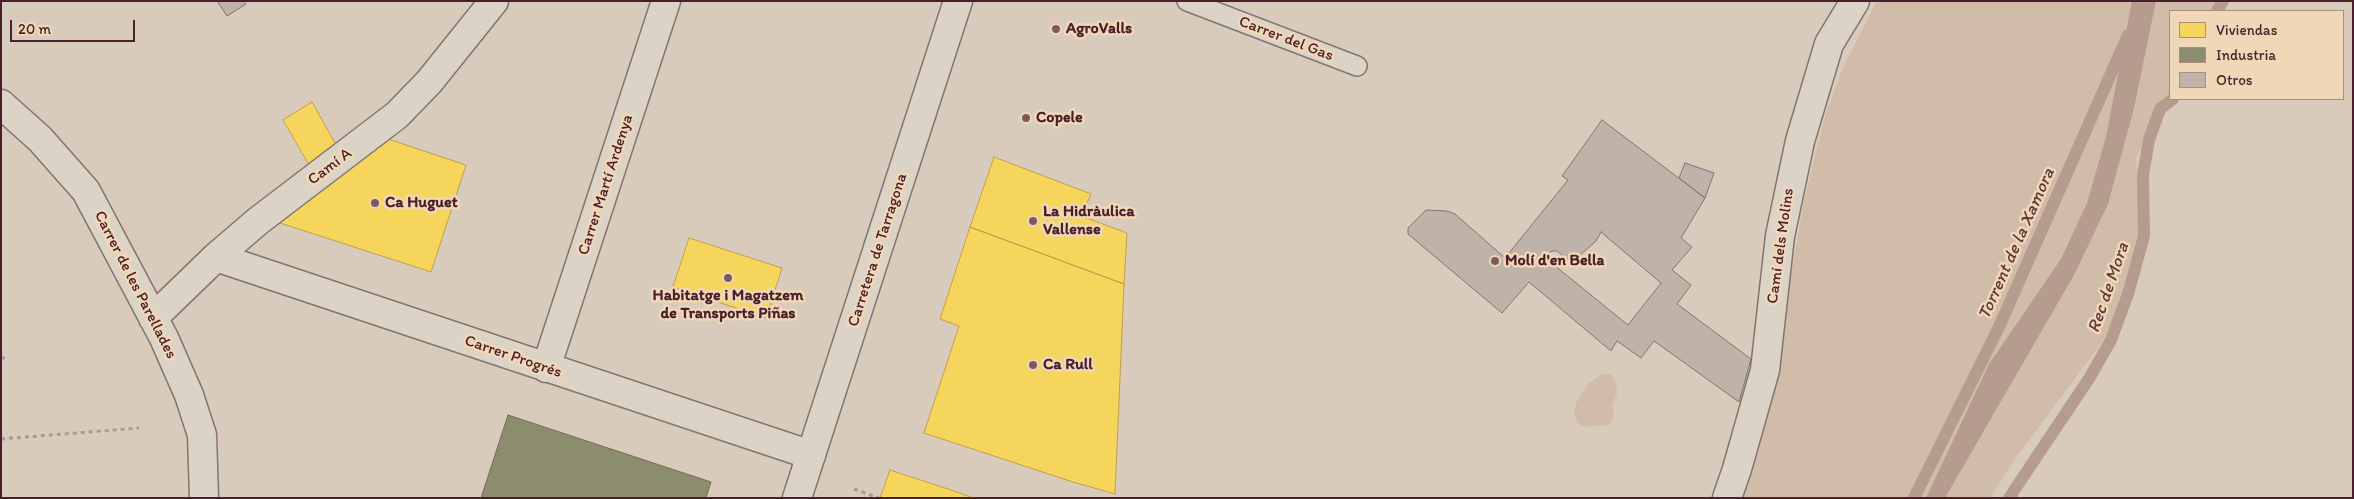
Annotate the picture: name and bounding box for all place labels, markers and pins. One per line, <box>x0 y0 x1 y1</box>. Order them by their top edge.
place label: AgroValls <box>1066 19 1132 39</box>
marker: AgroValls <box>1050 23 1062 35</box>
place label: Copele <box>1036 108 1083 128</box>
marker: Copele <box>1020 112 1032 124</box>
place label: Ca Huguet <box>385 193 458 213</box>
marker: Ca Huguet <box>369 197 381 209</box>
place label: La Hidràulica Vallense <box>1043 202 1135 240</box>
marker: La Hidràulica Vallense <box>1027 215 1039 227</box>
place label: Molí d'en Bella <box>1505 251 1604 271</box>
marker: Molí d'en Bella <box>1489 255 1501 267</box>
marker: Habitatge i Magatzem de Transports Piñas <box>722 272 734 284</box>
place label: Habitatge i Magatzem de Transports Piñas <box>653 286 803 324</box>
place label: Ca Rull <box>1043 355 1093 375</box>
marker: Ca Rull <box>1027 359 1039 371</box>

